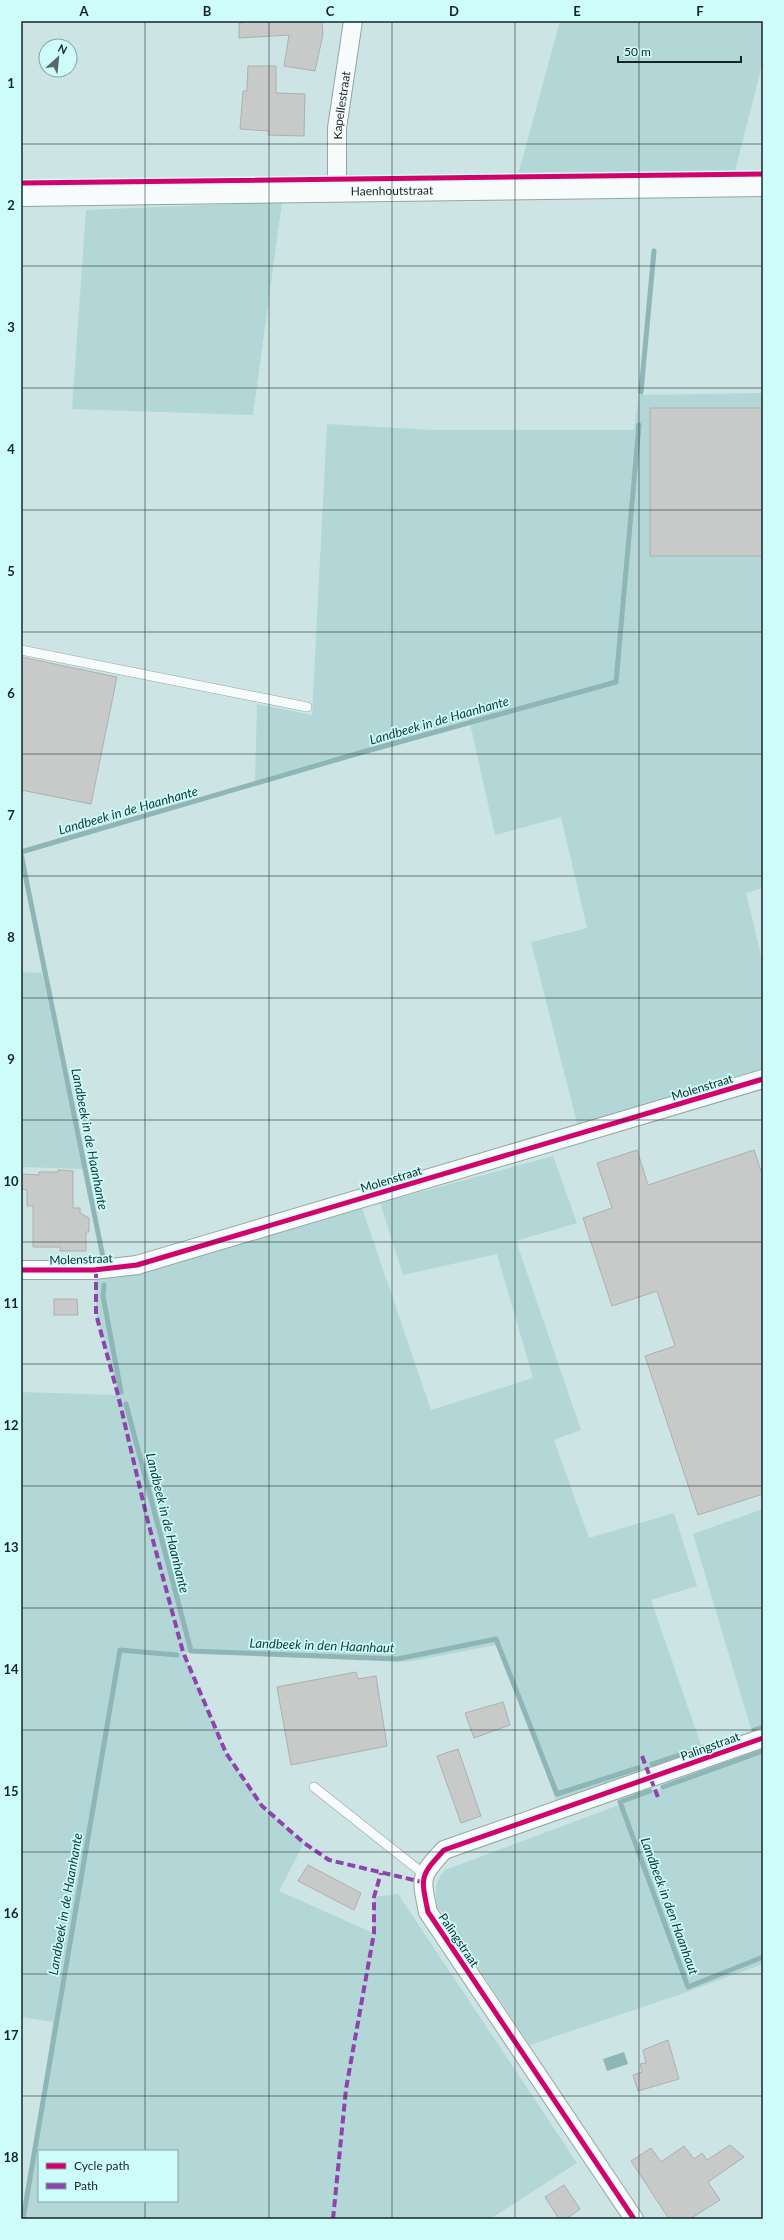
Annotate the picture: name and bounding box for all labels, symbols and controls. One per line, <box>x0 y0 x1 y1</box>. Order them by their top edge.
text: A <box>78 3 89 19</box>
text: B <box>203 3 212 19</box>
text: C <box>326 3 335 19</box>
text: D <box>449 3 459 19</box>
text: E <box>573 3 581 19</box>
text: F <box>696 3 704 19</box>
north arrow <box>38 38 78 78</box>
scale bar <box>618 38 741 64</box>
text: N <box>56 41 69 56</box>
text: 50 m <box>624 44 651 59</box>
street label: Kapellestraat <box>330 69 353 139</box>
text: 1 <box>7 75 15 91</box>
street label: Haenhoutstraat <box>351 182 434 198</box>
text: 2 <box>7 197 15 213</box>
text: 3 <box>7 319 15 335</box>
text: 4 <box>7 441 15 457</box>
text: 5 <box>7 563 15 579</box>
text: 6 <box>7 685 15 701</box>
water label: Landbeek in de Haanhante <box>368 692 510 748</box>
water label: Landbeek in de Haanhante <box>57 782 199 838</box>
text: 7 <box>7 807 15 823</box>
text: 8 <box>7 929 15 945</box>
text: 9 <box>7 1051 15 1067</box>
water label: Landbeek in de Haanhante <box>68 1067 112 1211</box>
street label: Molenstraat <box>669 1070 735 1103</box>
street label: Molenstraat <box>358 1162 424 1195</box>
text: 10 <box>3 1173 19 1189</box>
street label: Molenstraat <box>49 1250 114 1268</box>
text: 11 <box>3 1295 19 1311</box>
text: 12 <box>3 1417 19 1433</box>
water label: Landbeek in de Haanhante <box>143 1451 193 1595</box>
text: 13 <box>3 1539 19 1555</box>
water label: Landbeek in den Haanhaut <box>249 1634 395 1656</box>
text: 14 <box>3 1661 19 1677</box>
street label: Palingstraat <box>679 1728 742 1764</box>
text: 15 <box>3 1783 19 1799</box>
water label: Landbeek in de Haanhante <box>45 1832 85 1976</box>
water label: Landbeek in den Haanhaut <box>638 1835 702 1977</box>
text: 16 <box>3 1905 19 1921</box>
street label: Palingstraat <box>436 1910 483 1970</box>
text: 17 <box>3 2027 19 2043</box>
text: 18 <box>3 2149 19 2165</box>
legend <box>38 2150 178 2202</box>
text: Cycle path <box>74 2158 129 2173</box>
text: Path <box>74 2178 98 2193</box>

